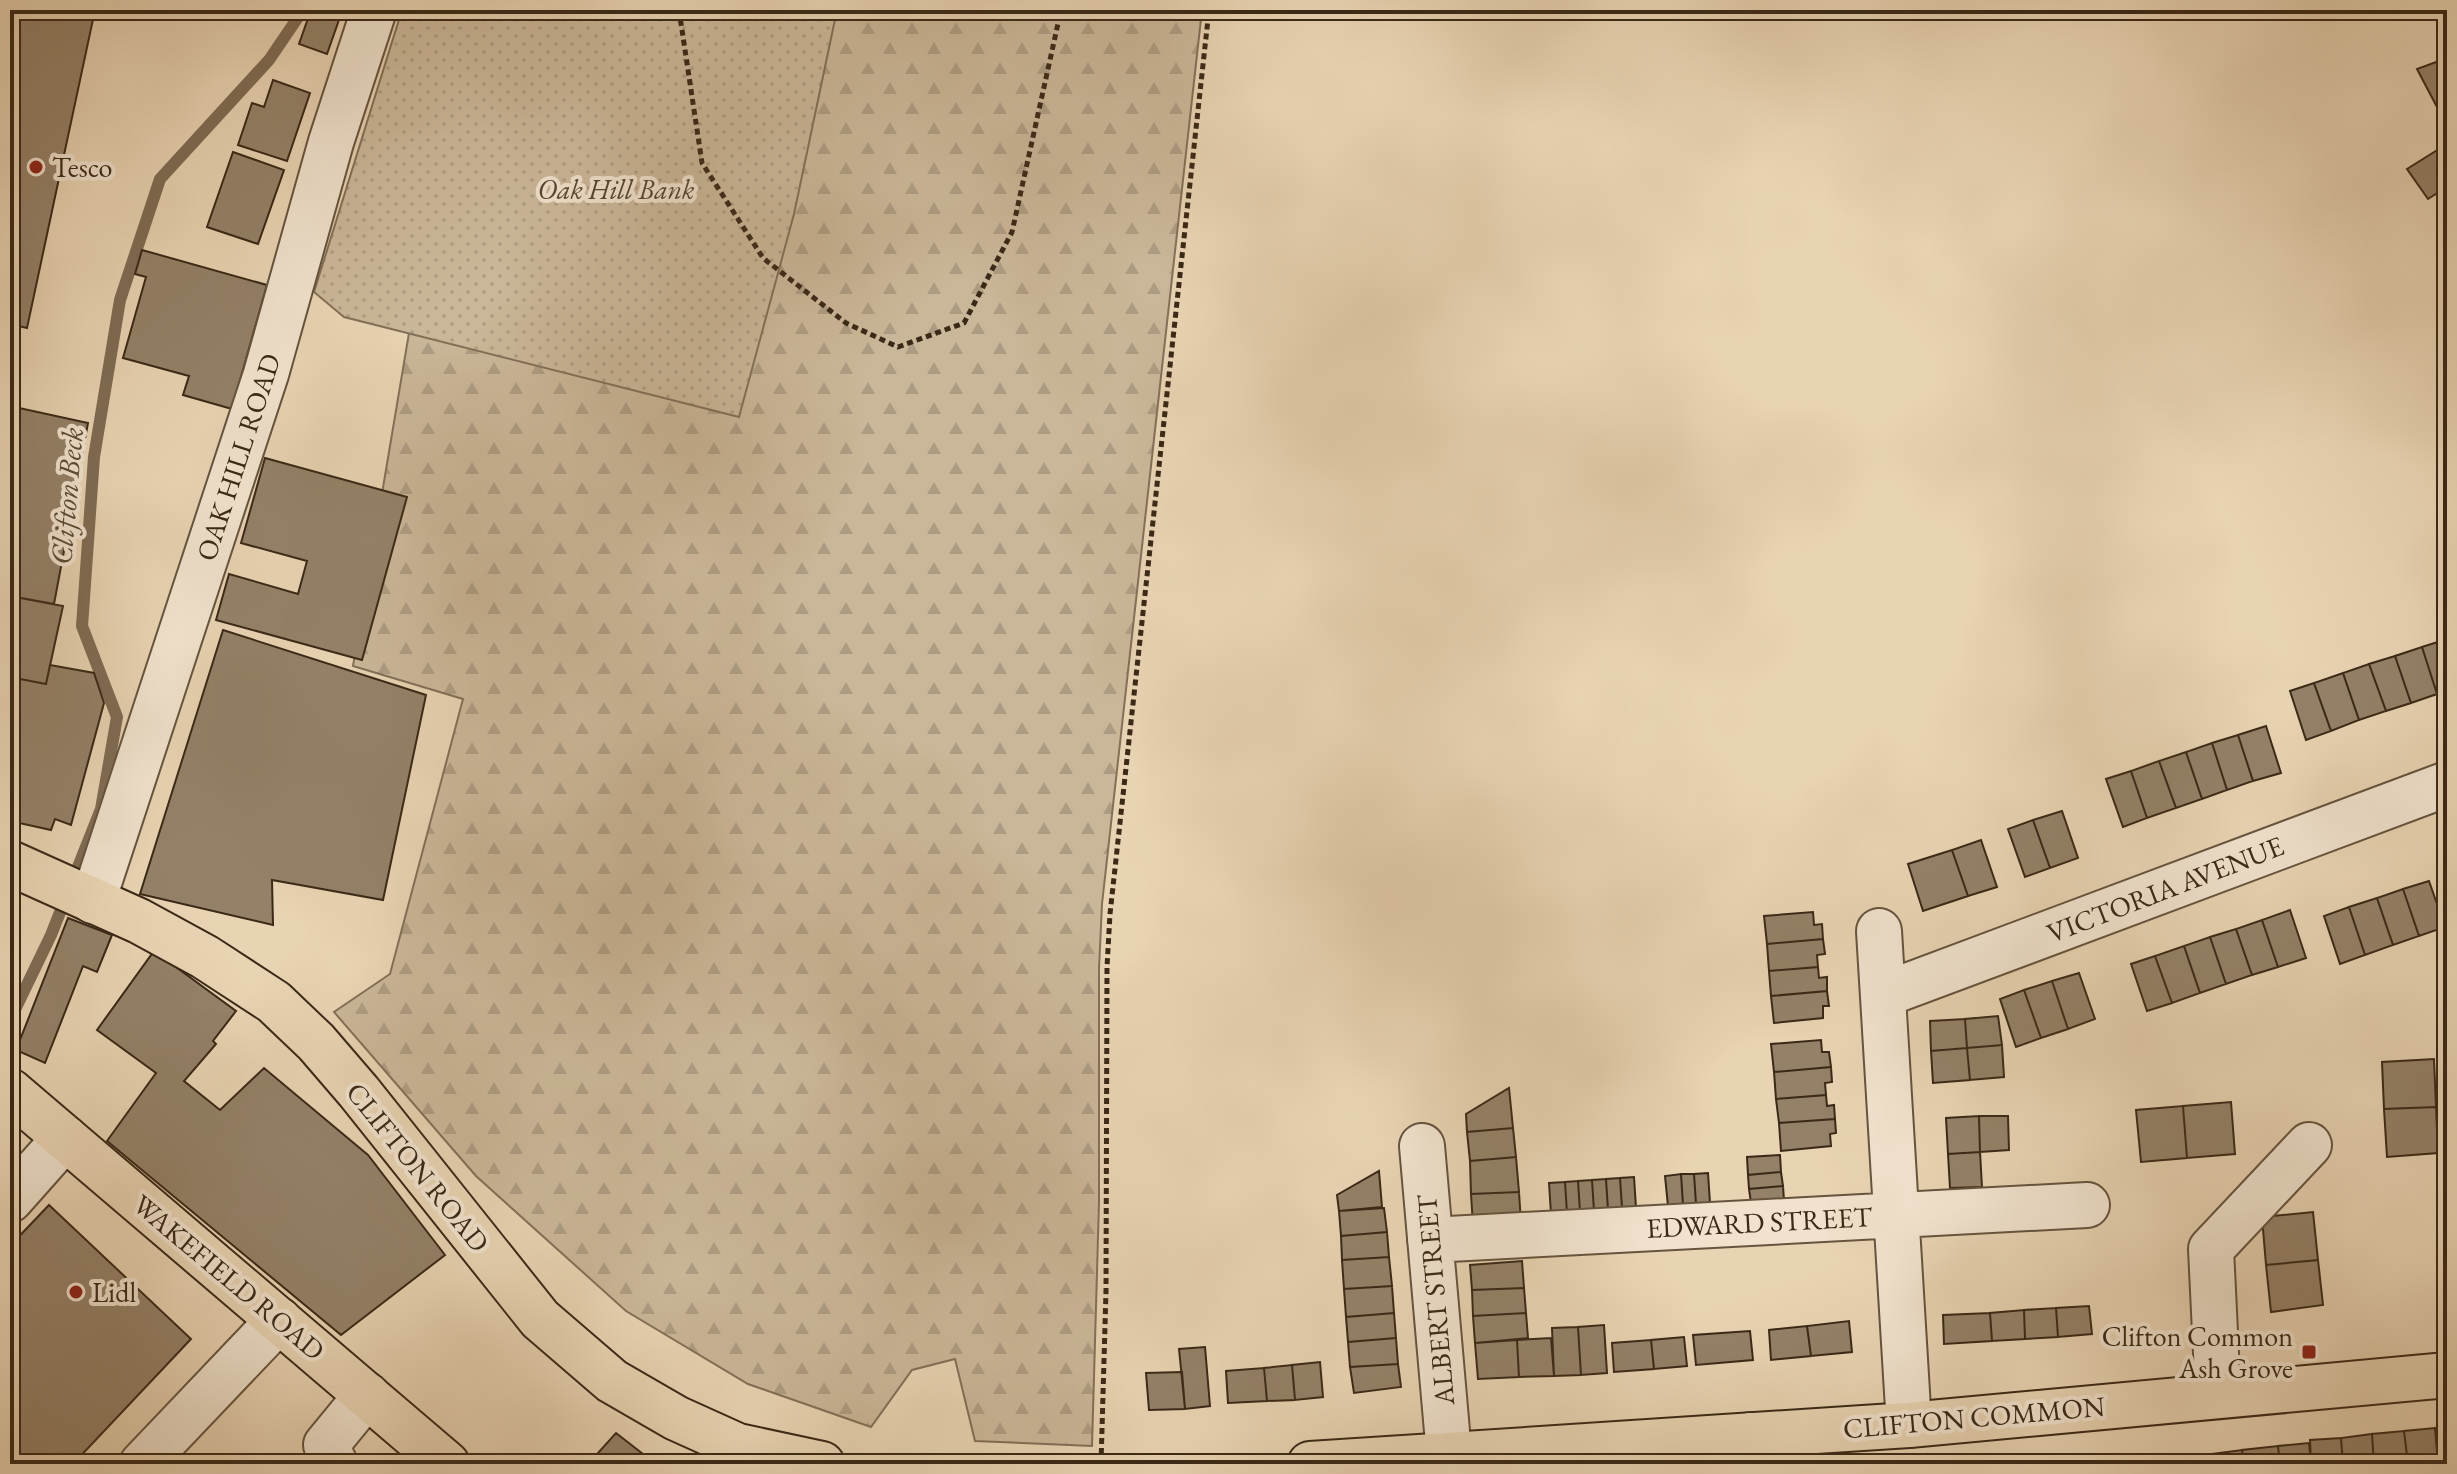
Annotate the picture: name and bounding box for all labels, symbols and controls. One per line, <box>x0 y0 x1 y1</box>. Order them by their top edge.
place label: Tesco <box>52 149 112 185</box>
marker: Tesco <box>27 158 45 176</box>
park label: Oak Hill Bank <box>538 171 695 207</box>
street label: OAK HILL ROAD <box>187 349 289 565</box>
water label: Clifton Beck <box>41 425 92 566</box>
street label: VICTORIA AVENUE <box>2041 827 2289 951</box>
street label: CLIFTON ROAD <box>338 1075 498 1259</box>
street label: WAKEFIELD ROAD <box>126 1186 332 1368</box>
street label: ALBERT STREET <box>1408 1193 1462 1408</box>
street label: EDWARD STREET <box>1645 1198 1873 1246</box>
place label: Lidl <box>92 1274 136 1310</box>
marker: Lidl <box>67 1283 85 1301</box>
place label: Clifton Common Ash Grove <box>2102 1318 2293 1386</box>
marker: Clifton Common Ash Grove <box>2300 1343 2318 1361</box>
street label: CLIFTON COMMON <box>1842 1388 2106 1446</box>

